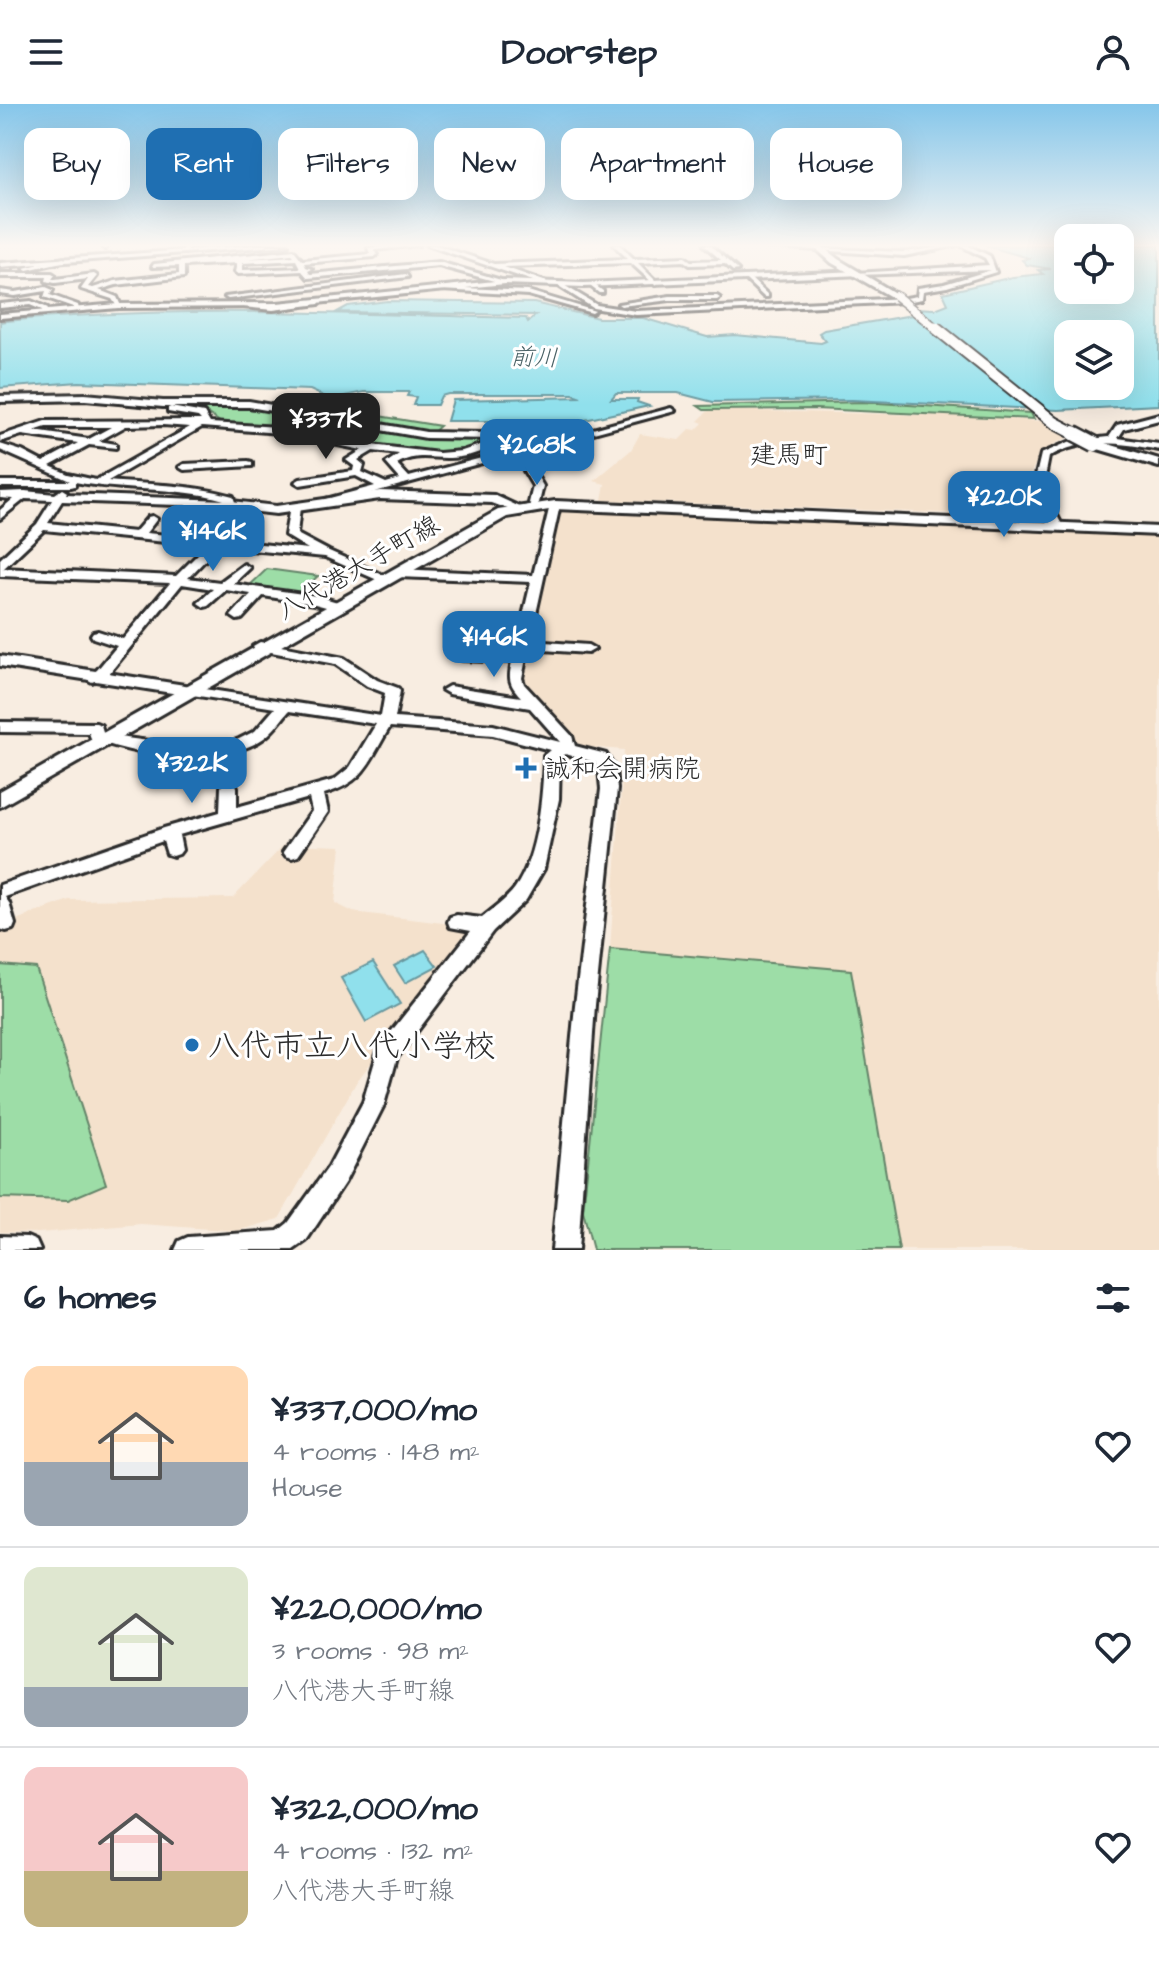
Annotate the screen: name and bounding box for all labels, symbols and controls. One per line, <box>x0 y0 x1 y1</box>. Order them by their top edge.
text: Doorstep <box>502 27 657 78</box>
icon: menu <box>24 30 68 74</box>
icon: person <box>1091 30 1135 74</box>
chip: Buy <box>24 128 130 200</box>
chip: Rent <box>146 128 262 200</box>
chip: Filters <box>278 128 418 200</box>
chip: New <box>434 128 545 200</box>
chip: Apartment <box>561 128 754 200</box>
chip: House <box>770 128 902 200</box>
map controls <box>1054 224 1134 400</box>
button: locate <box>1054 224 1134 304</box>
button: layers <box>1054 320 1134 400</box>
water label: 前川 <box>509 340 559 376</box>
pin: ¥337K <box>270 393 382 461</box>
text: ¥337K <box>290 401 362 437</box>
pin: ¥268K <box>481 419 593 487</box>
text: ¥268K <box>498 427 576 463</box>
district label: 建馬町 <box>750 437 828 473</box>
pin: ¥220K <box>948 471 1060 539</box>
text: ¥220K <box>966 479 1042 515</box>
pin: ¥146K <box>157 505 269 573</box>
street label: 八代港大手町線 <box>271 507 446 629</box>
text: ¥146K <box>180 513 246 549</box>
pin: ¥146K <box>438 611 550 679</box>
text: ¥146K <box>461 619 527 655</box>
pin: ¥322K <box>136 737 248 805</box>
text: ¥322K <box>156 745 228 781</box>
place label: 誠和会開病院 <box>544 751 700 787</box>
marker: 誠和会開病院 <box>515 757 537 779</box>
place label: 八代市立八代小学校 <box>208 1024 496 1069</box>
marker: 八代市立八代小学校 <box>183 1036 201 1054</box>
text: 6 homes <box>24 1274 157 1322</box>
icon: filters <box>1091 1276 1135 1320</box>
text: ¥337,000/mo <box>272 1386 477 1434</box>
icon: home <box>88 1398 184 1494</box>
icon: heart <box>1091 1424 1135 1468</box>
text: 4 rooms · 148 m² <box>272 1434 480 1470</box>
text: House <box>272 1470 343 1506</box>
text: ¥220,000/mo <box>272 1585 482 1633</box>
icon: home <box>88 1599 184 1695</box>
icon: heart <box>1091 1625 1135 1669</box>
text: 3 rooms · 98 m² <box>272 1633 469 1669</box>
text: 八代港大手町線 <box>272 1673 454 1709</box>
text: ¥322,000/mo <box>272 1785 478 1833</box>
icon: home <box>88 1799 184 1895</box>
icon: heart <box>1091 1825 1135 1869</box>
text: 4 rooms · 132 m² <box>272 1833 473 1869</box>
text: 八代港大手町線 <box>272 1873 454 1909</box>

